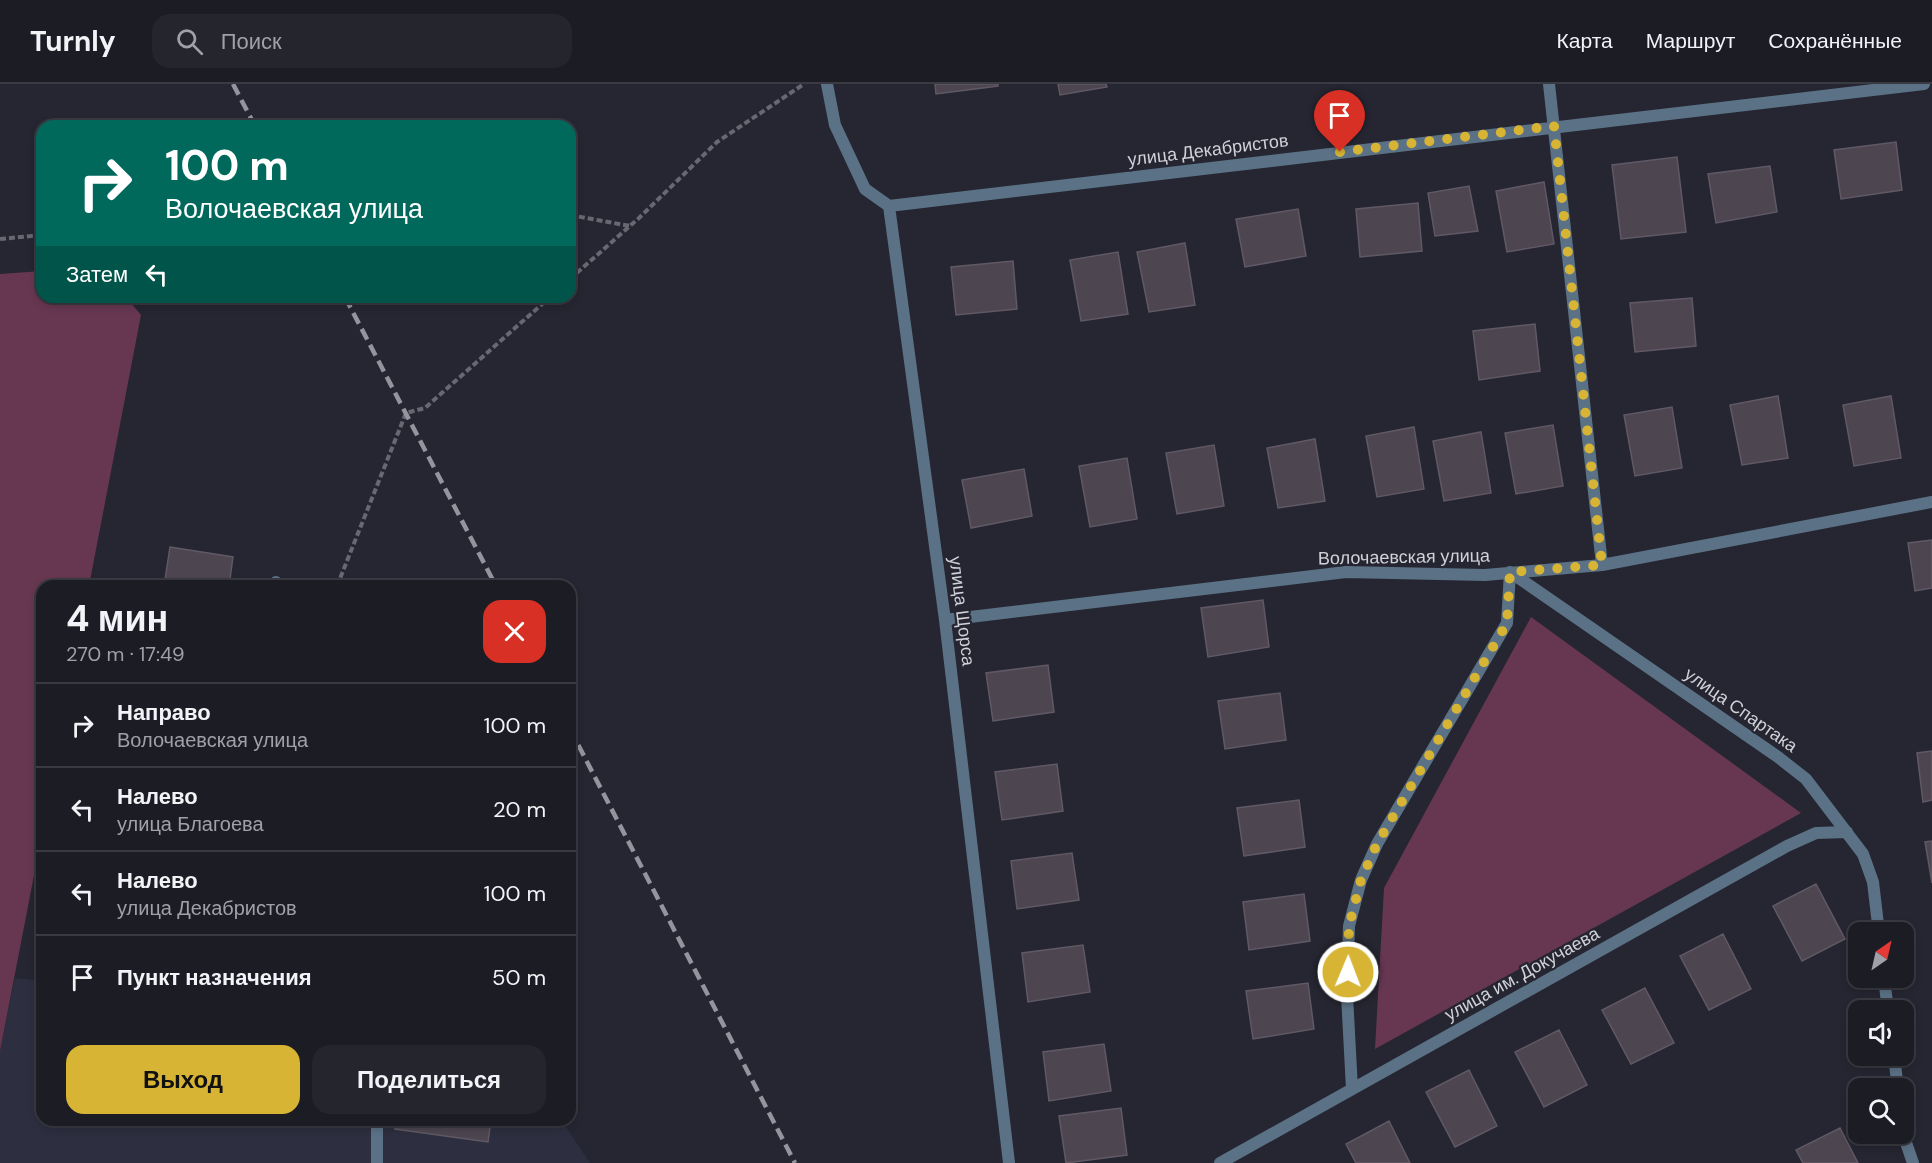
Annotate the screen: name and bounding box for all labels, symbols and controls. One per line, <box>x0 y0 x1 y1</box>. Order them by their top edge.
search box <box>152 14 572 68</box>
text: Turnly <box>30 23 116 60</box>
icon: search <box>173 25 206 58</box>
text: Поиск <box>221 27 282 56</box>
text: Карта <box>1557 27 1613 55</box>
text: Маршрут <box>1646 27 1735 55</box>
text: Сохранённые <box>1768 27 1902 55</box>
pin <box>1314 90 1365 152</box>
icon: arrive <box>1323 99 1356 132</box>
street label: улица Декабристов <box>1126 128 1290 172</box>
text: 100 m <box>165 138 289 193</box>
icon: right <box>66 144 144 222</box>
text: Волочаевская улица <box>165 191 423 226</box>
icon: left <box>140 258 173 291</box>
text: Затем <box>66 260 128 289</box>
street label: Волочаевская улица <box>1318 543 1491 570</box>
street label: улица Щорса <box>943 555 981 668</box>
text: 4 мин <box>66 595 168 642</box>
button: close <box>483 600 546 663</box>
text: 270 m · 17:49 <box>66 641 185 667</box>
street label: улица Спартака <box>1680 662 1803 759</box>
text: Направо <box>117 698 211 727</box>
icon: right <box>66 709 99 742</box>
text: 100 m <box>484 711 546 740</box>
text: Волочаевская улица <box>117 727 308 753</box>
text: Налево <box>117 782 198 811</box>
icon: left <box>66 793 99 826</box>
text: 20 m <box>493 795 546 824</box>
text: улица Благоева <box>117 811 264 837</box>
text: Налево <box>117 866 198 895</box>
icon: left <box>66 877 99 910</box>
text: 100 m <box>484 879 546 908</box>
text: улица Декабристов <box>117 895 297 921</box>
street label: улица им. Докучаева <box>1440 921 1604 1027</box>
north arrow <box>1848 922 1914 988</box>
map controls <box>1848 922 1914 1144</box>
position arrow <box>1316 940 1380 1004</box>
icon: arrive <box>66 961 99 994</box>
text: Пункт назначения <box>117 963 312 992</box>
text: 50 m <box>492 963 546 992</box>
button: sound <box>1848 1000 1914 1066</box>
button: Выход <box>66 1045 300 1114</box>
button: Поделиться <box>312 1045 546 1114</box>
button: search <box>1848 1078 1914 1144</box>

